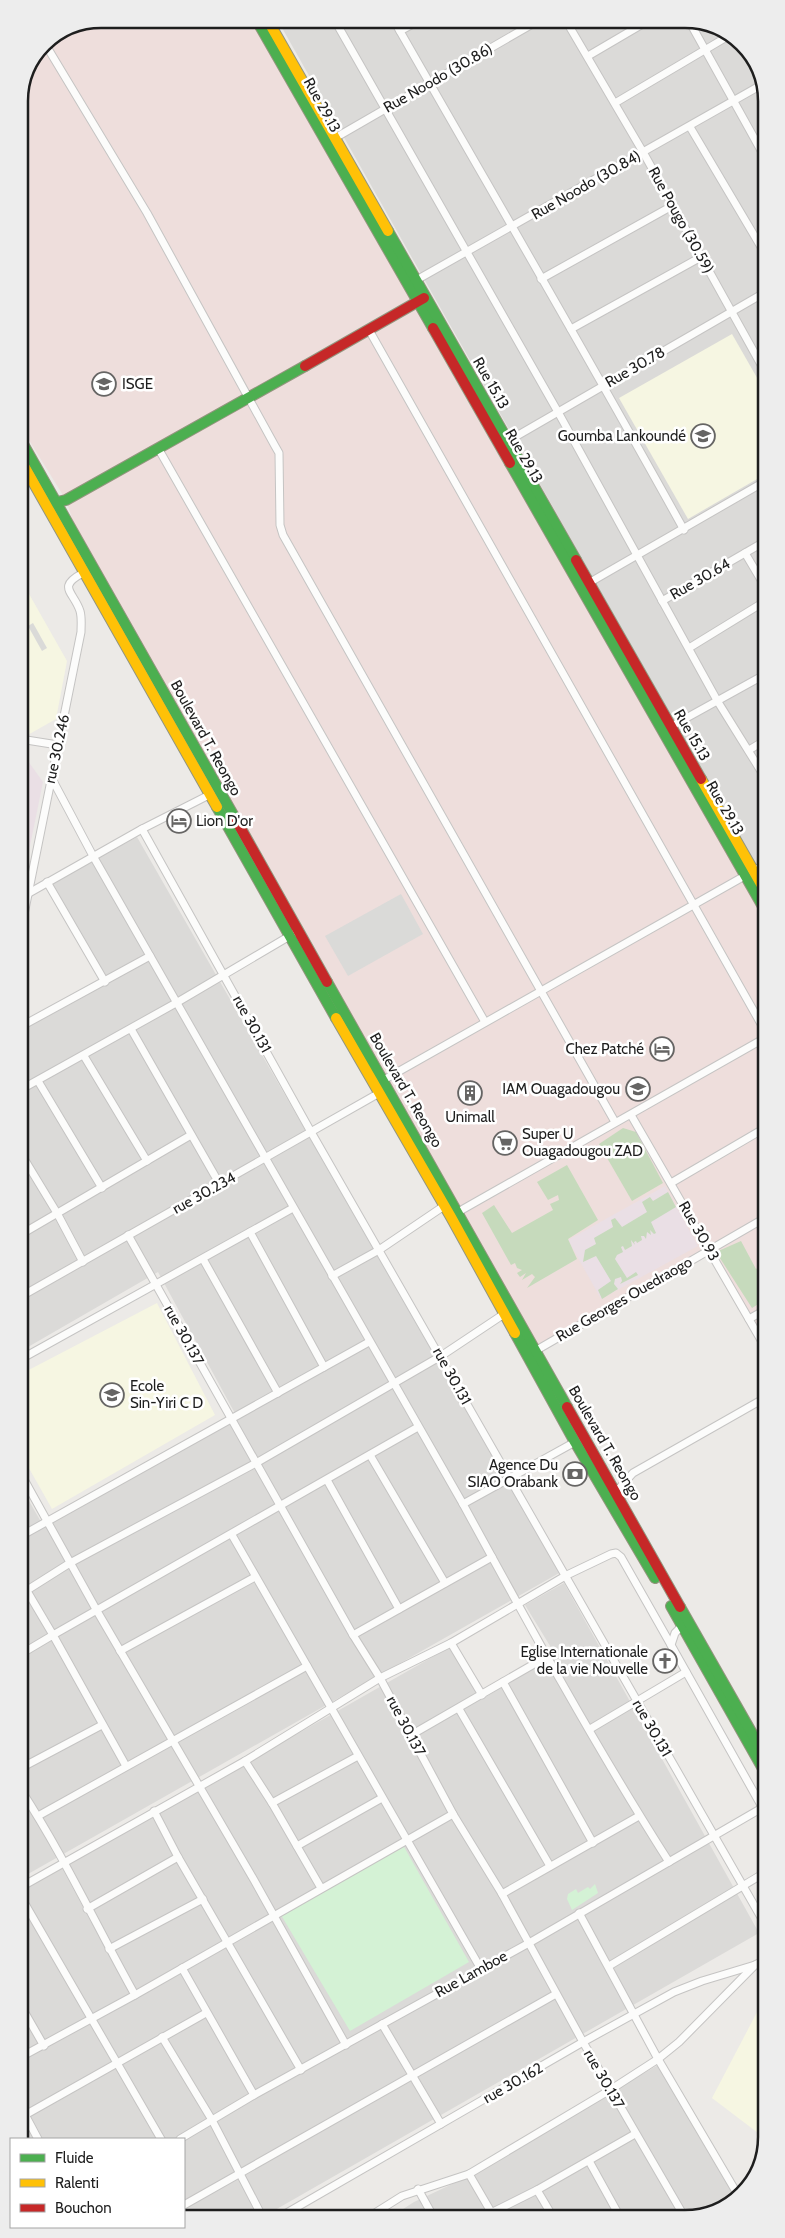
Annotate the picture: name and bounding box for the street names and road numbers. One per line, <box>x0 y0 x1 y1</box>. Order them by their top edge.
street label: Rue Noodo (30.86) <box>380 40 496 116</box>
street label: Rue 29.13 <box>300 75 344 135</box>
street label: Rue Noodo (30.84) <box>528 146 644 224</box>
street label: Rue Pougo (30.59) <box>644 164 718 276</box>
street label: Rue 30.78 <box>602 343 668 391</box>
street label: Rue 15.13 <box>469 354 513 412</box>
street label: Rue 29.13 <box>501 426 547 486</box>
street label: Rue 30.64 <box>667 554 734 603</box>
street label: Boulevard T. Reongo <box>167 677 245 799</box>
street label: Rue 15.13 <box>670 706 714 764</box>
street label: rue 30.246 <box>41 713 73 785</box>
street label: Rue 29.13 <box>702 778 748 838</box>
street label: rue 30.131 <box>229 992 275 1056</box>
street label: Boulevard T. Reongo <box>366 1029 446 1151</box>
street label: rue 30.234 <box>169 1168 239 1218</box>
street label: Rue 30.93 <box>675 1198 723 1264</box>
street label: Rue Georges Ouedraogo <box>553 1253 695 1345</box>
street label: rue 30.137 <box>160 1302 208 1368</box>
street label: rue 30.131 <box>429 1344 475 1408</box>
street label: Boulevard T. Reongo <box>565 1382 645 1504</box>
street label: rue 30.137 <box>383 1693 430 1760</box>
street label: rue 30.131 <box>629 1696 675 1760</box>
street label: Rue Lamboe <box>432 1947 511 2001</box>
street label: rue 30.137 <box>580 2046 628 2112</box>
street label: rue 30.162 <box>480 2059 546 2107</box>

